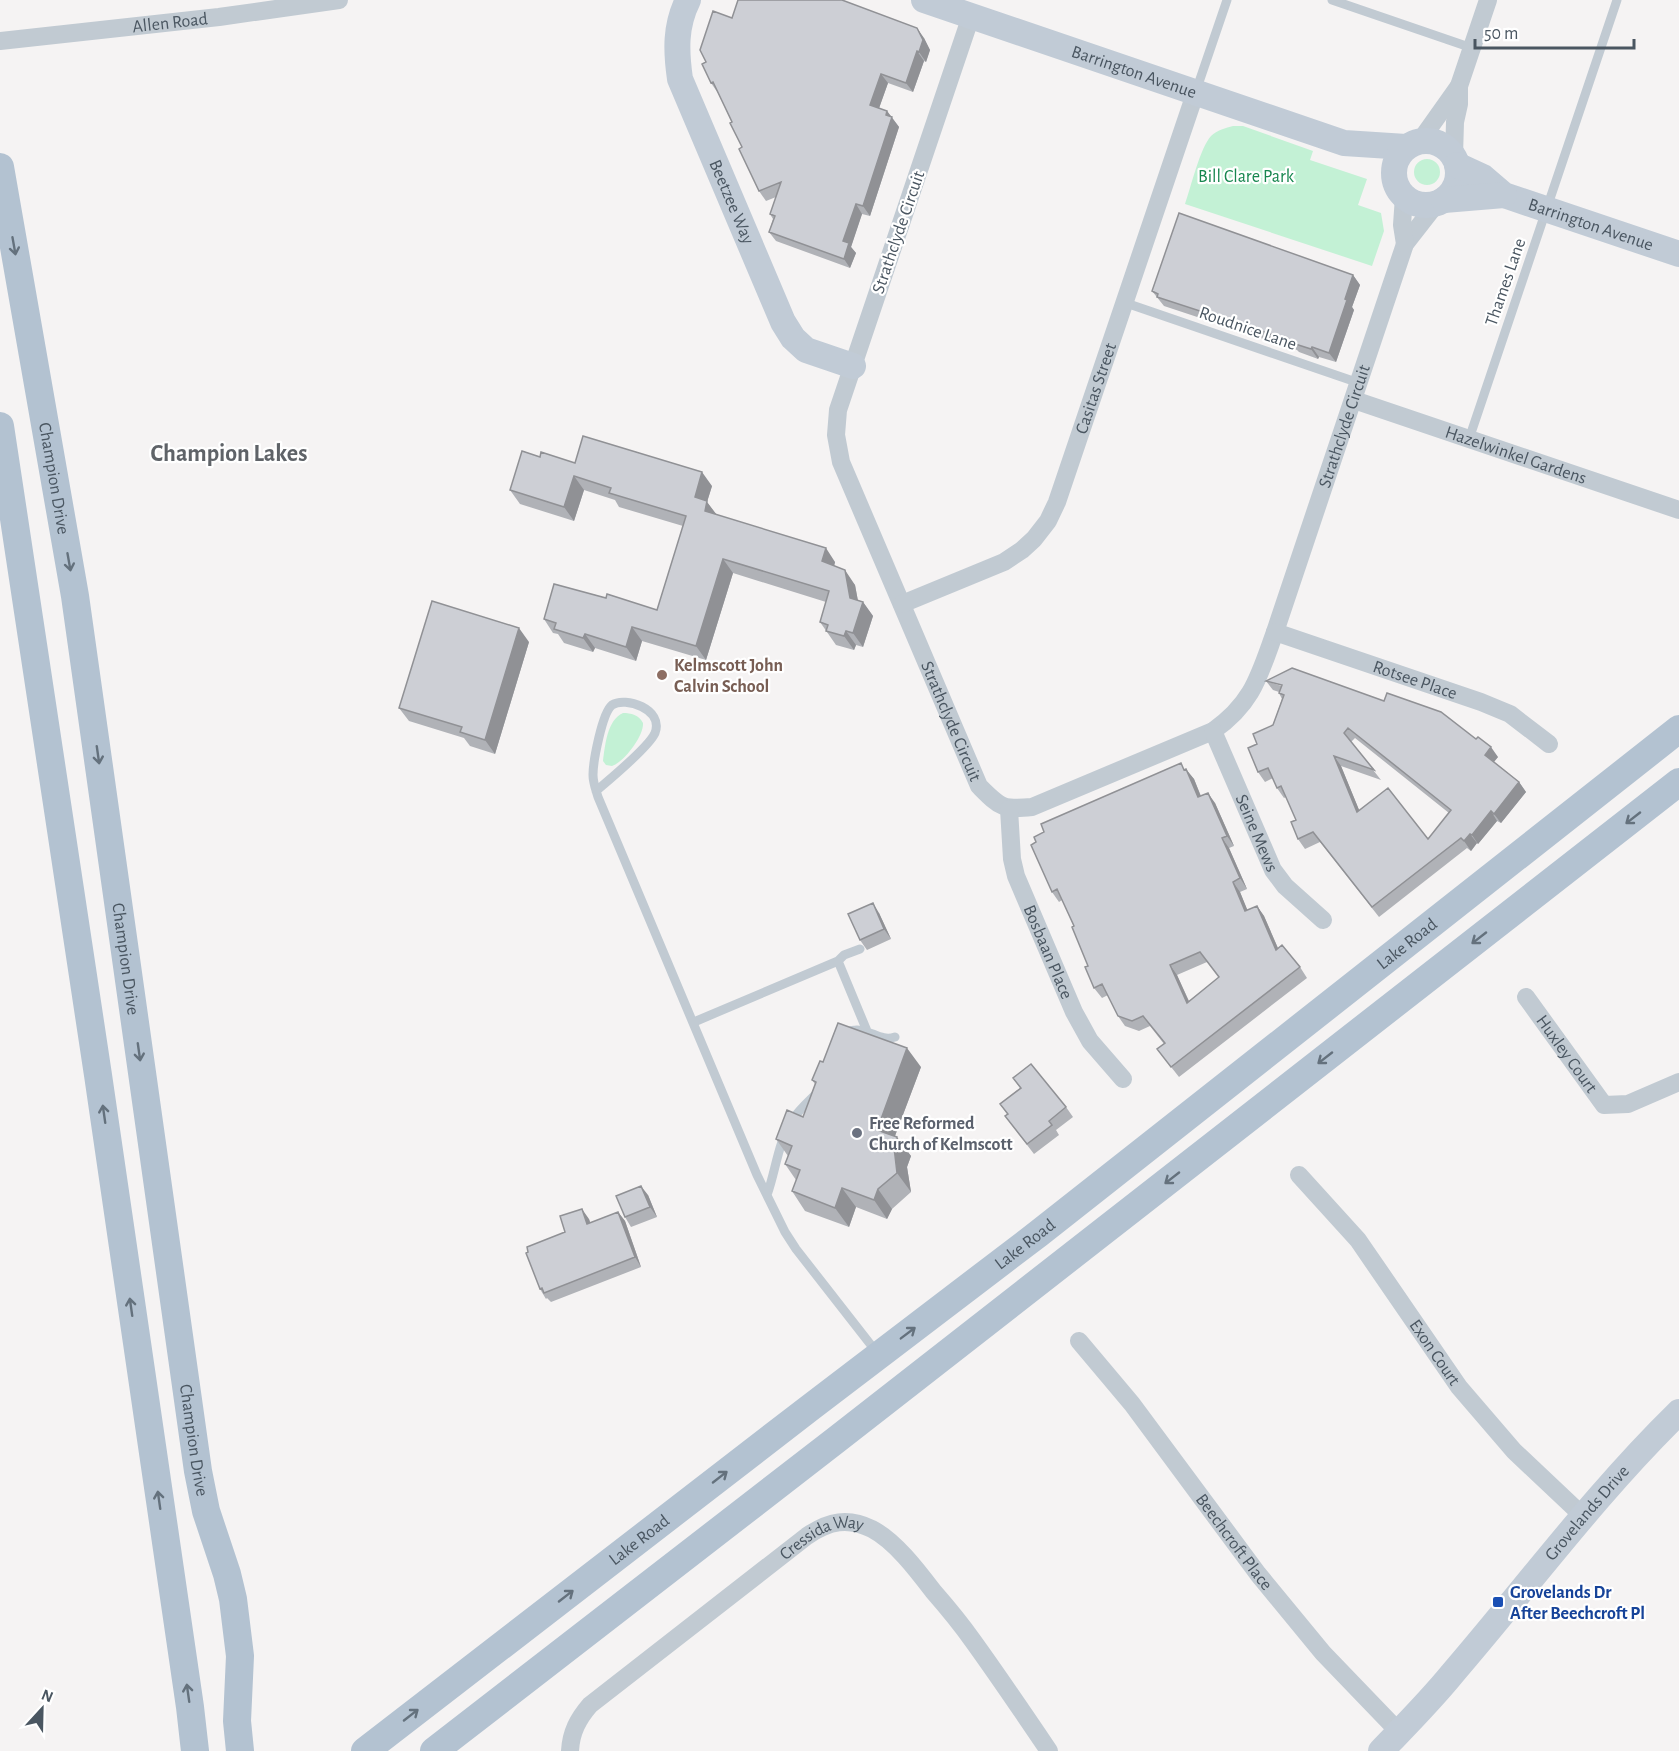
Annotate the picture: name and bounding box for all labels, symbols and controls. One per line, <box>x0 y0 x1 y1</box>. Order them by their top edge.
street label: Allen Road <box>131 10 209 36</box>
scale bar <box>1475 12 1634 50</box>
text: 50 m <box>1484 25 1518 43</box>
street label: Barrington Avenue <box>1069 43 1199 102</box>
street label: Beetzee Way <box>705 157 757 247</box>
street label: Strathclyde Circuit <box>870 168 928 296</box>
park label: Bill Clare Park <box>1198 168 1295 186</box>
street label: Barrington Avenue <box>1526 196 1655 255</box>
one-way arrow <box>9 235 20 255</box>
street label: Thames Lane <box>1483 236 1529 329</box>
street label: Roudnice Lane <box>1197 304 1299 354</box>
street label: Casitas Street <box>1073 341 1120 437</box>
street label: Strathclyde Circuit <box>1316 362 1374 490</box>
street label: Champion Drive <box>35 421 72 536</box>
street label: Hazelwinkel Gardens <box>1443 424 1589 488</box>
district label: Champion Lakes <box>151 442 307 466</box>
one-way arrow <box>64 551 75 571</box>
place label: Kelmscott John Calvin School <box>674 657 783 696</box>
street label: Rotsee Place <box>1370 658 1459 703</box>
street label: Strathclyde Circuit <box>917 659 984 784</box>
marker: Kelmscott John Calvin School <box>655 668 669 682</box>
one-way arrow <box>92 744 103 764</box>
street label: Seine Mews <box>1231 792 1281 875</box>
one-way arrow <box>1625 812 1641 825</box>
street label: Champion Drive <box>108 902 142 1016</box>
street label: Bosbaan Place <box>1019 903 1075 1002</box>
street label: Lake Road <box>1374 915 1441 973</box>
one-way arrow <box>1471 932 1487 945</box>
street label: Huxley Court <box>1532 1012 1600 1097</box>
one-way arrow <box>134 1041 145 1061</box>
one-way arrow <box>1318 1052 1334 1065</box>
one-way arrow <box>98 1105 109 1124</box>
place label: Free Reformed Church of Kelmscott <box>869 1115 1013 1154</box>
marker: Free Reformed Church of Kelmscott <box>850 1126 864 1140</box>
one-way arrow <box>1164 1172 1180 1185</box>
street label: Lake Road <box>992 1216 1059 1274</box>
one-way arrow <box>126 1298 137 1317</box>
street label: Exon Court <box>1405 1317 1463 1389</box>
one-way arrow <box>900 1327 916 1339</box>
street label: Champion Drive <box>176 1383 211 1498</box>
street label: Grovelands Drive <box>1542 1462 1633 1564</box>
one-way arrow <box>712 1471 728 1484</box>
one-way arrow <box>154 1491 165 1510</box>
street label: Beechcroft Place <box>1192 1491 1275 1594</box>
street label: Lake Road <box>606 1512 673 1569</box>
street label: Cressida Way <box>777 1513 866 1564</box>
place label: Grovelands Dr After Beechcroft Pl <box>1510 1584 1645 1623</box>
one-way arrow <box>557 1590 573 1603</box>
marker: Grovelands Dr After Beechcroft Pl <box>1491 1595 1505 1609</box>
north arrow <box>12 1679 72 1739</box>
one-way arrow <box>182 1684 193 1703</box>
text: N <box>39 1687 55 1706</box>
one-way arrow <box>403 1709 419 1722</box>

